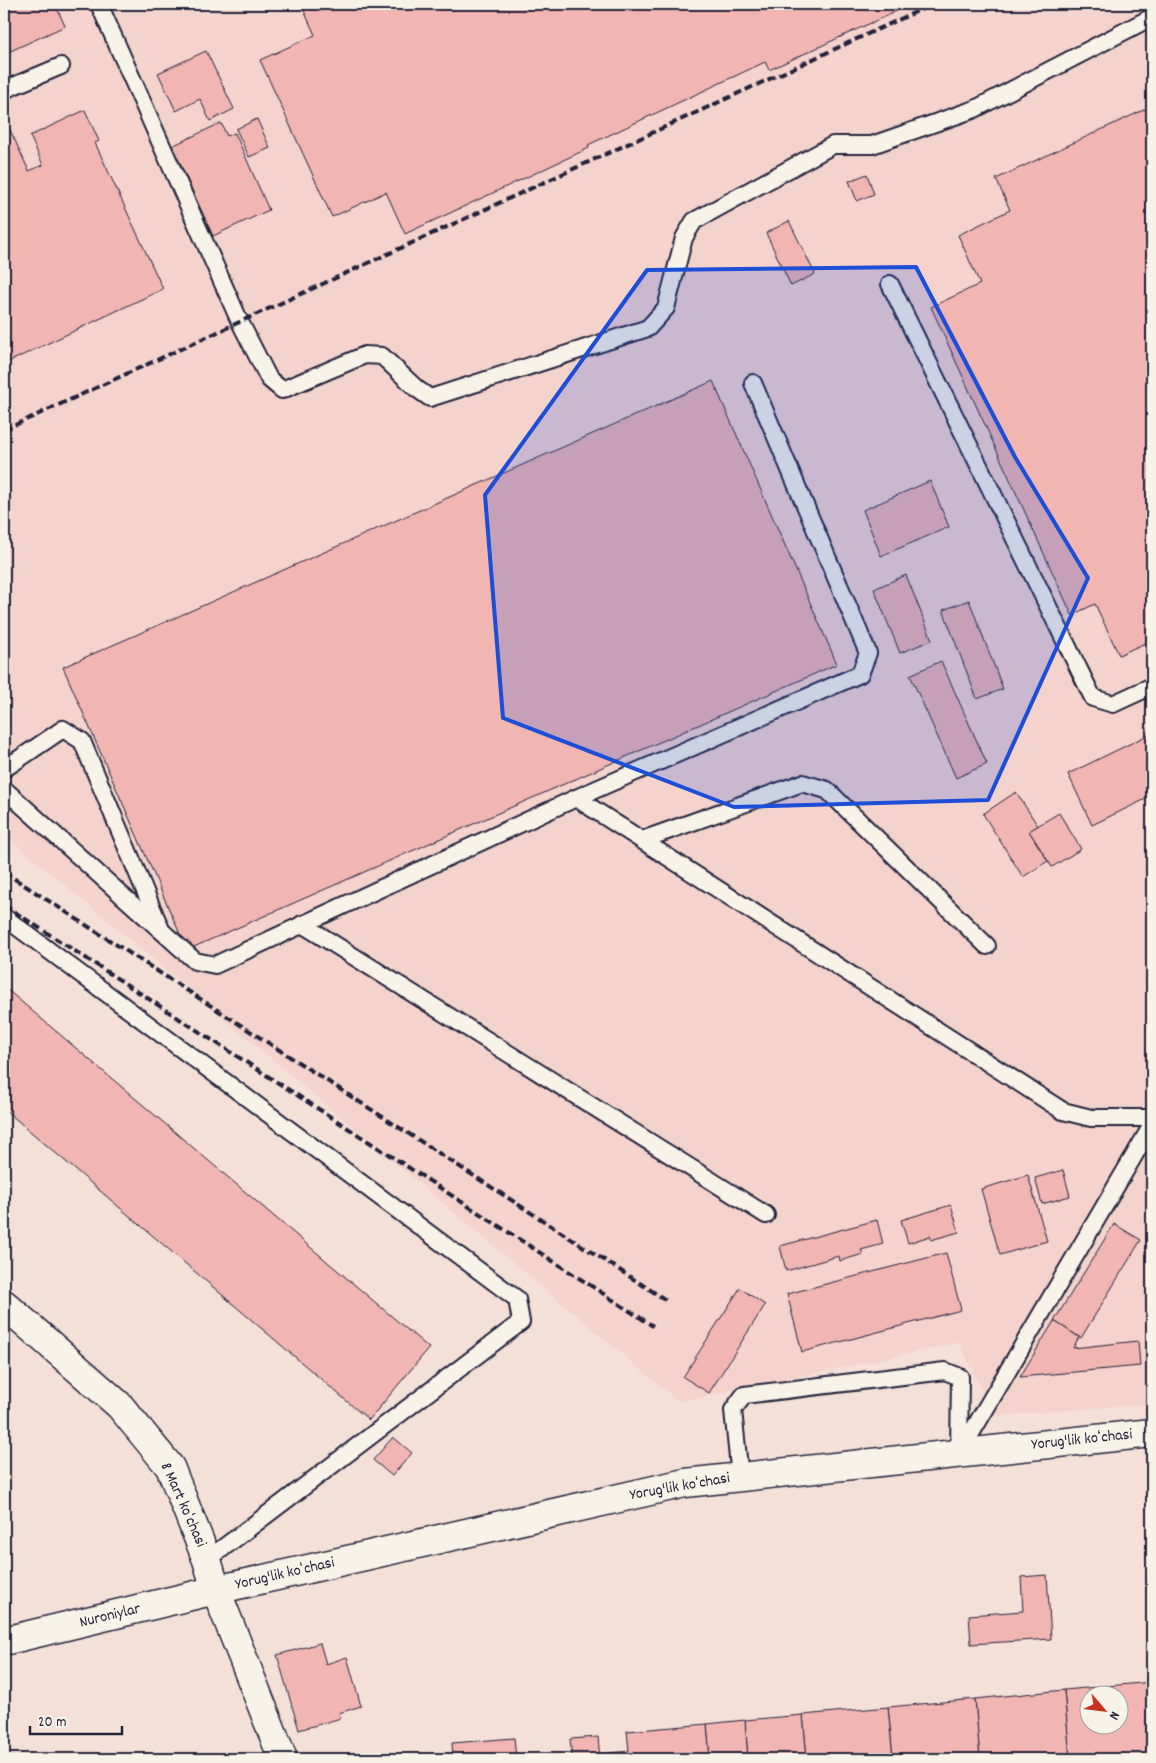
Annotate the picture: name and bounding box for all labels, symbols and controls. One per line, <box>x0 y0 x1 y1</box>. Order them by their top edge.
street label: Yorug'lik koʻchasi <box>1031 1423 1134 1457</box>
street label: 8 Mart koʻchasi <box>154 1459 212 1551</box>
street label: Yorug'lik koʻchasi <box>628 1467 732 1507</box>
street label: Yorug'lik koʻchasi <box>233 1551 337 1597</box>
street label: Nuroniylar <box>77 1597 143 1634</box>
north arrow <box>1078 1686 1128 1736</box>
scale bar <box>30 1703 122 1735</box>
text: N <box>1103 1707 1124 1723</box>
text: 20 m <box>38 1712 66 1734</box>

